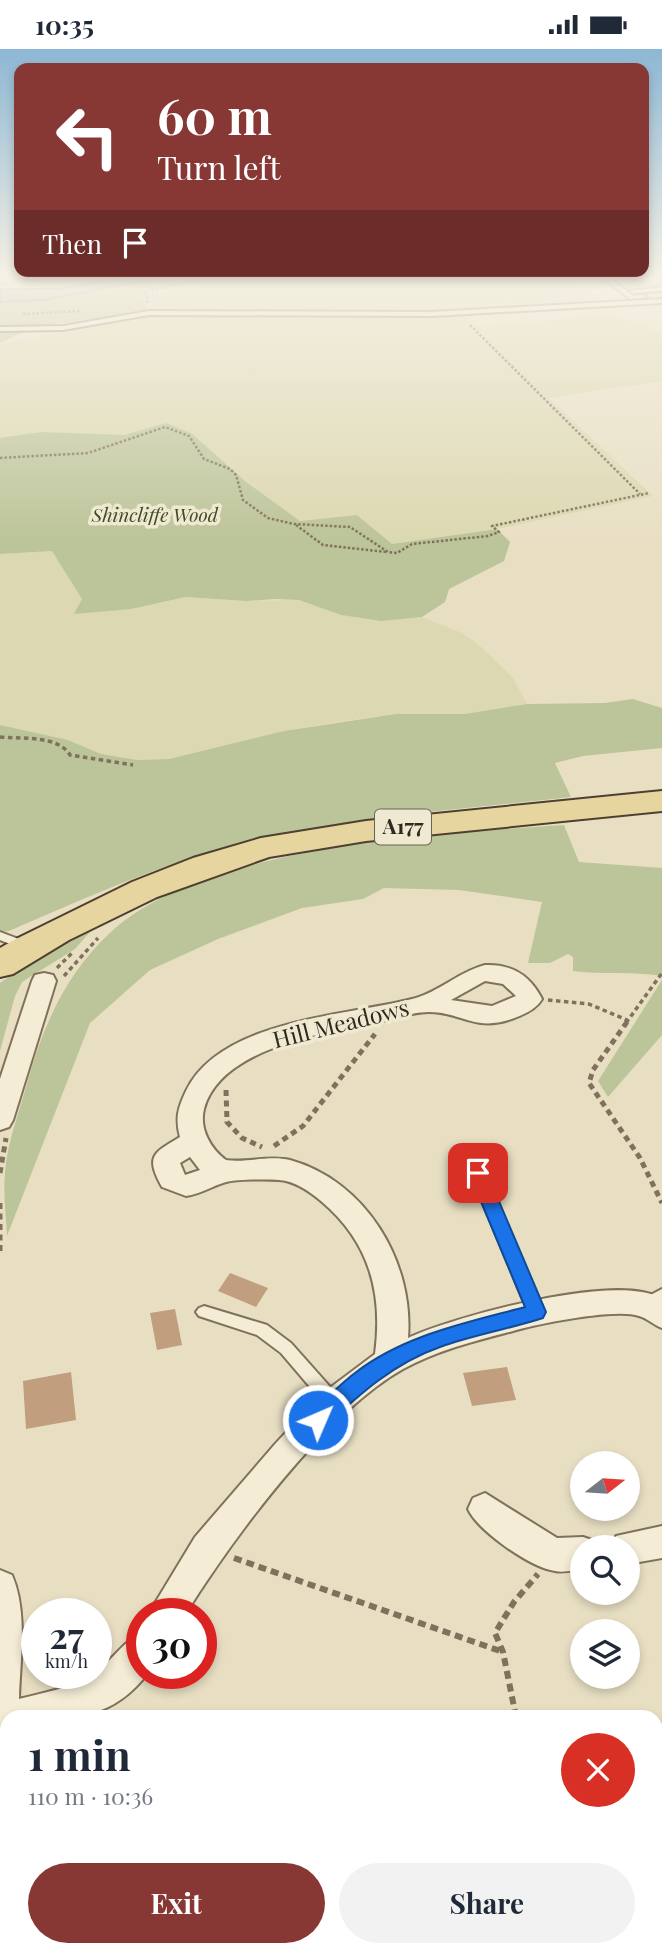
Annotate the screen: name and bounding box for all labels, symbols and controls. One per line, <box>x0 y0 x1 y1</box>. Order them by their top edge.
text: 10:35 <box>35 7 94 42</box>
text: 60 m <box>157 82 272 147</box>
icon: left <box>42 91 133 182</box>
text: Turn left <box>157 145 281 188</box>
icon: arrive <box>116 224 154 262</box>
text: Then <box>42 226 102 261</box>
park label: Shincliffe Wood <box>91 501 219 527</box>
road number: A177 <box>375 809 431 845</box>
street label: Hill Meadows <box>269 991 412 1054</box>
pin <box>448 1143 508 1203</box>
icon: arrive <box>459 1154 497 1192</box>
position arrow <box>281 1383 355 1457</box>
north arrow <box>570 1451 640 1521</box>
map controls <box>570 1451 640 1689</box>
button: search <box>570 1535 640 1605</box>
speed limit sign: 30 <box>126 1598 217 1689</box>
text: 27 <box>49 1611 84 1658</box>
button: layers <box>570 1619 640 1689</box>
text: km/h <box>45 1649 88 1673</box>
text: 1 min <box>28 1726 131 1782</box>
button: close <box>561 1733 635 1807</box>
text: 110 m · 10:36 <box>28 1780 153 1811</box>
button: Exit <box>28 1863 325 1943</box>
button: Share <box>339 1863 635 1943</box>

